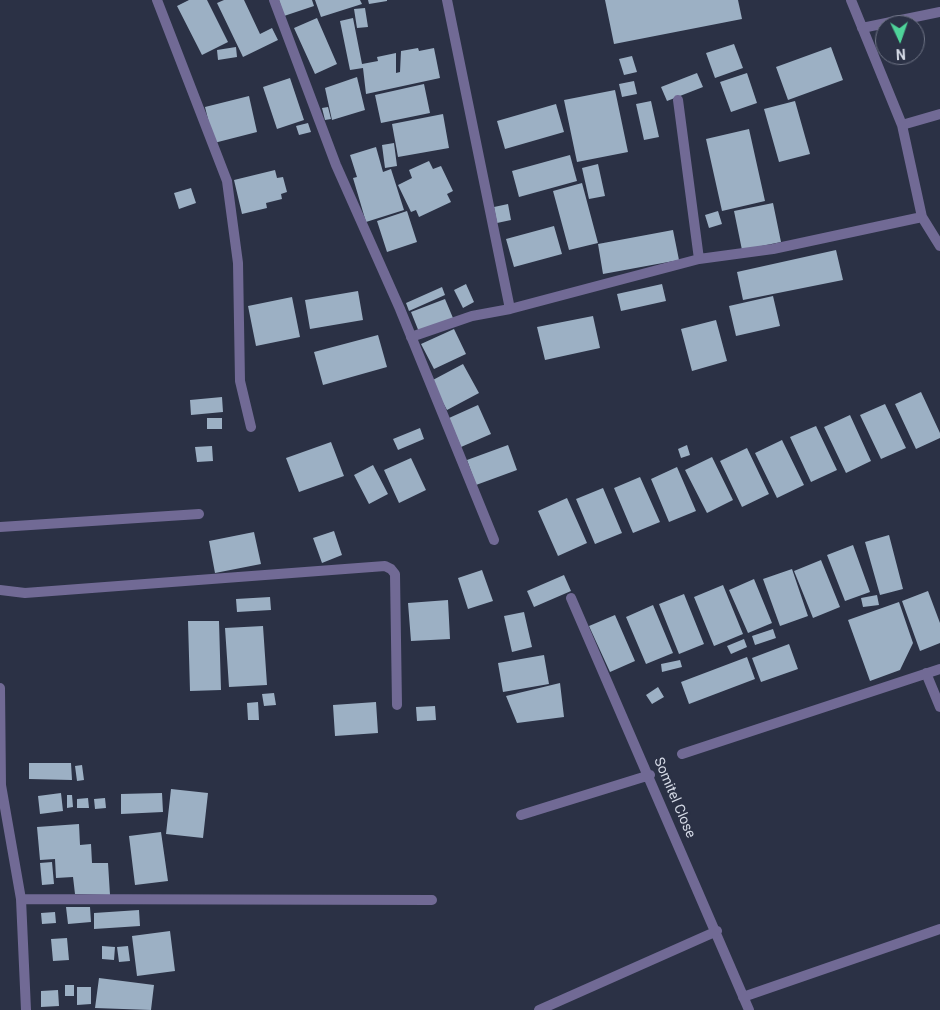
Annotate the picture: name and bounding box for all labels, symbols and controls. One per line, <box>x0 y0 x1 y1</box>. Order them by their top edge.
north arrow <box>875 15 925 65</box>
text: N <box>895 46 906 62</box>
street label: Somitel Close <box>649 755 699 841</box>

